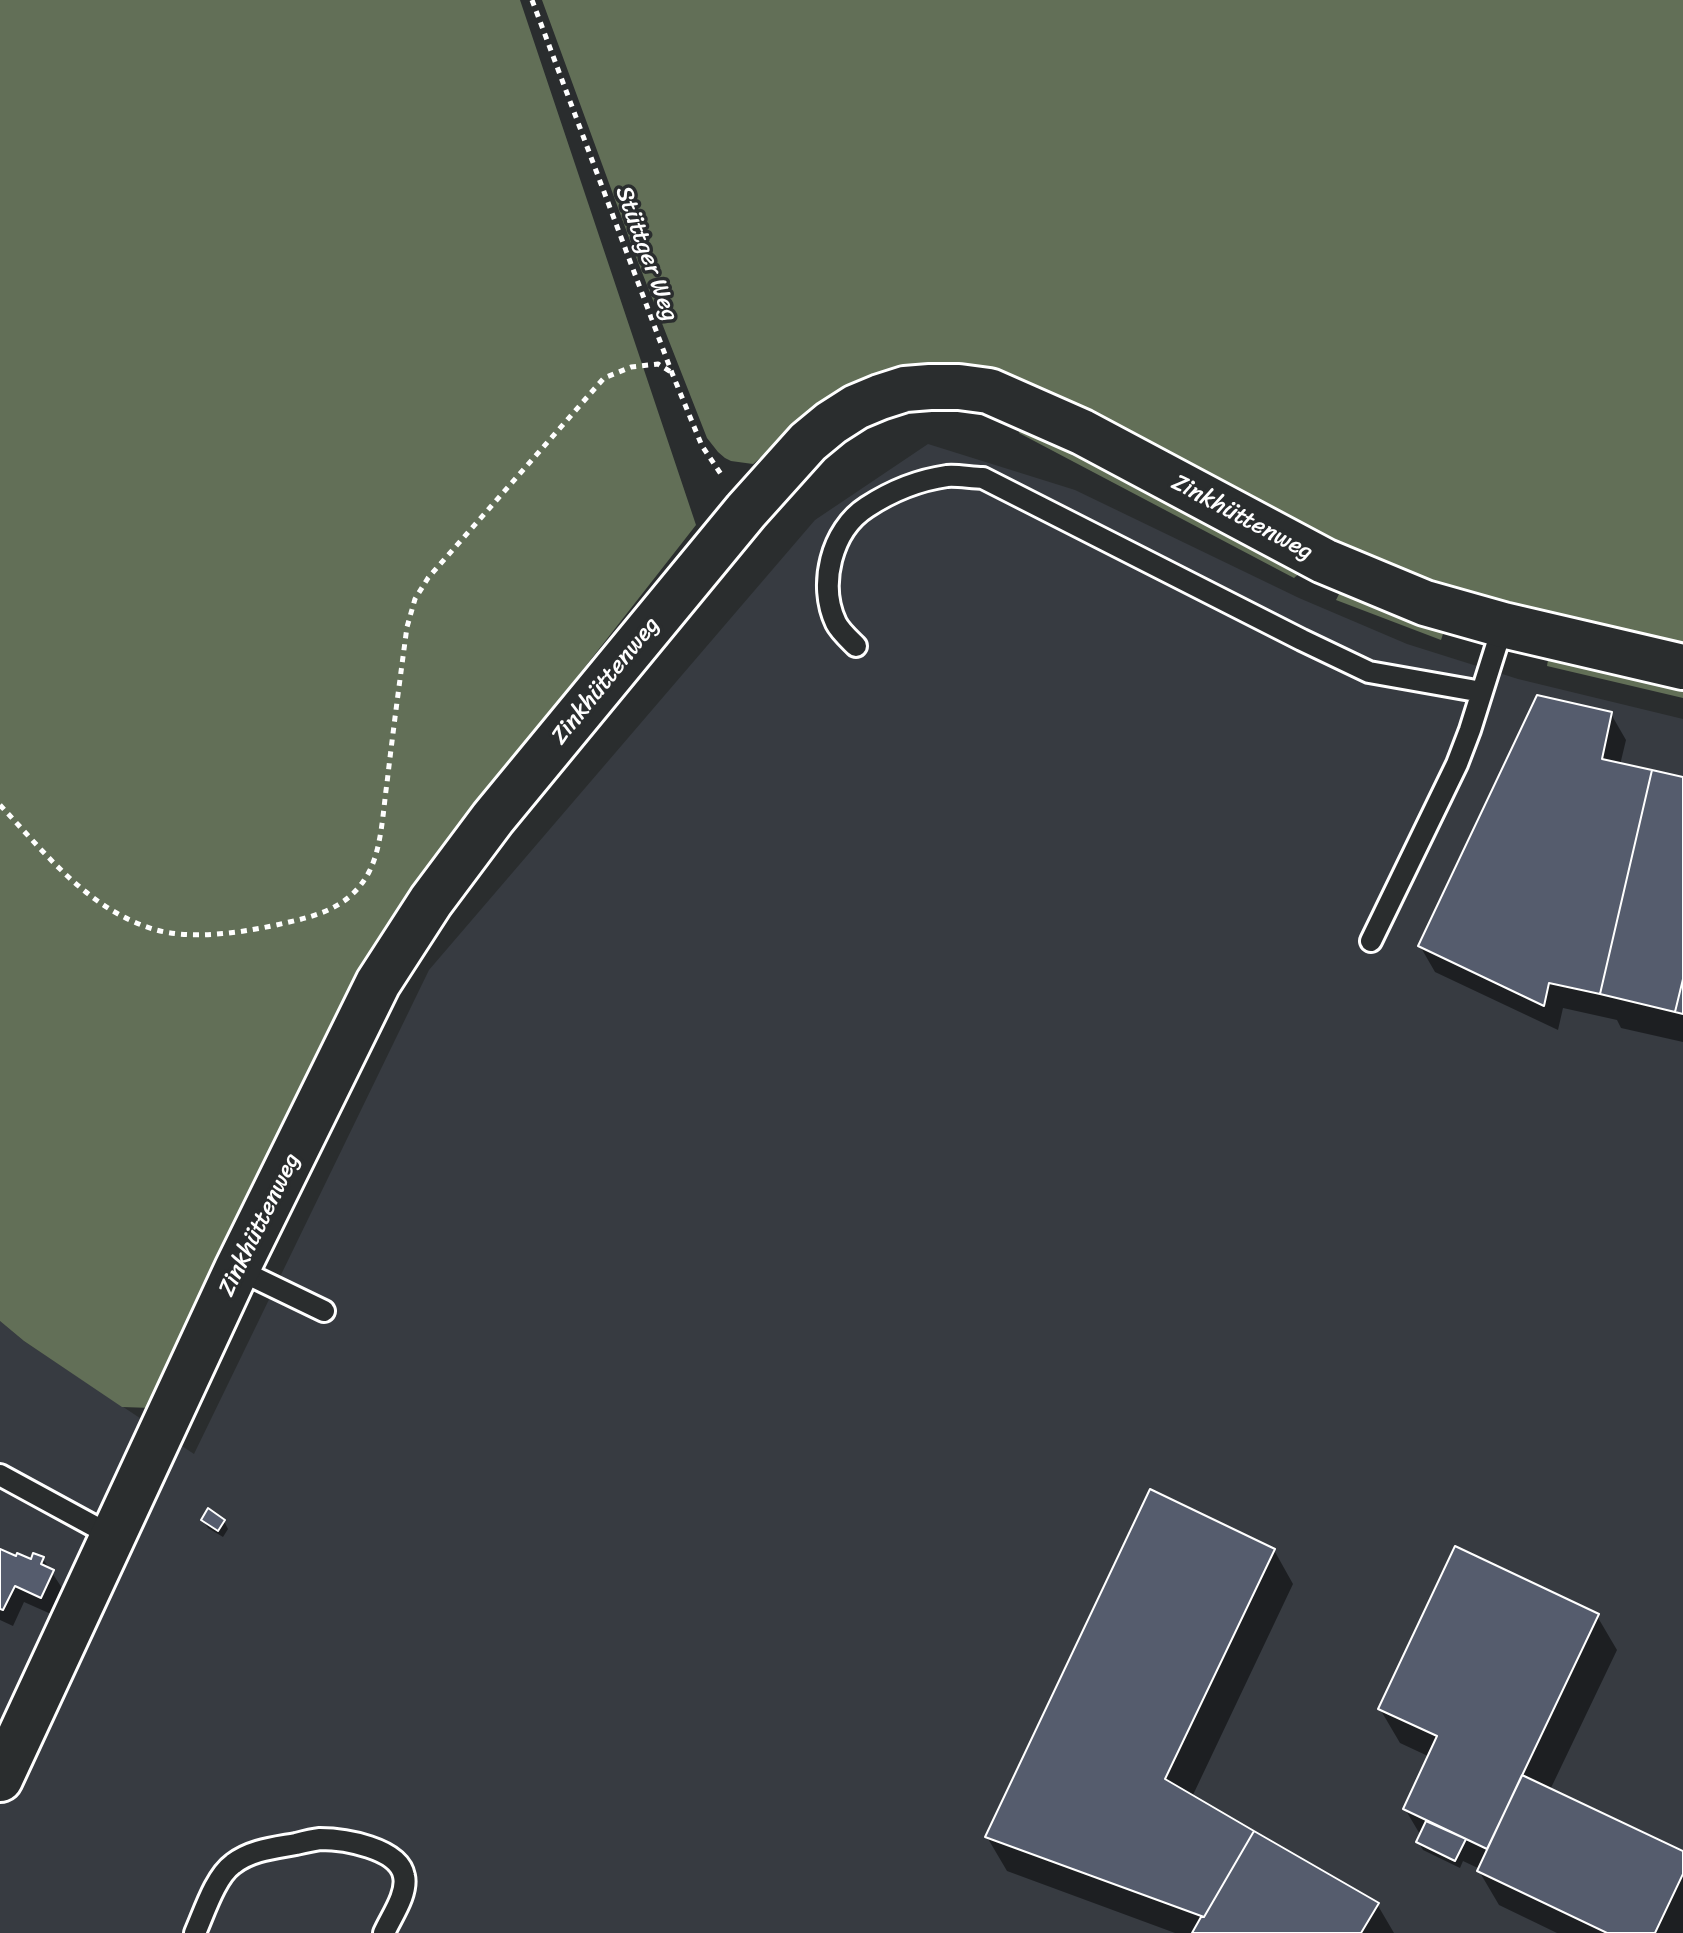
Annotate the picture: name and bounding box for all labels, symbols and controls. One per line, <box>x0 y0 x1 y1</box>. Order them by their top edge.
street label: Stüttger Weg <box>608 182 684 326</box>
street label: Zinkhüttenweg <box>1166 469 1318 567</box>
street label: Zinkhüttenweg <box>546 611 666 751</box>
street label: Zinkhüttenweg <box>213 1149 307 1301</box>

